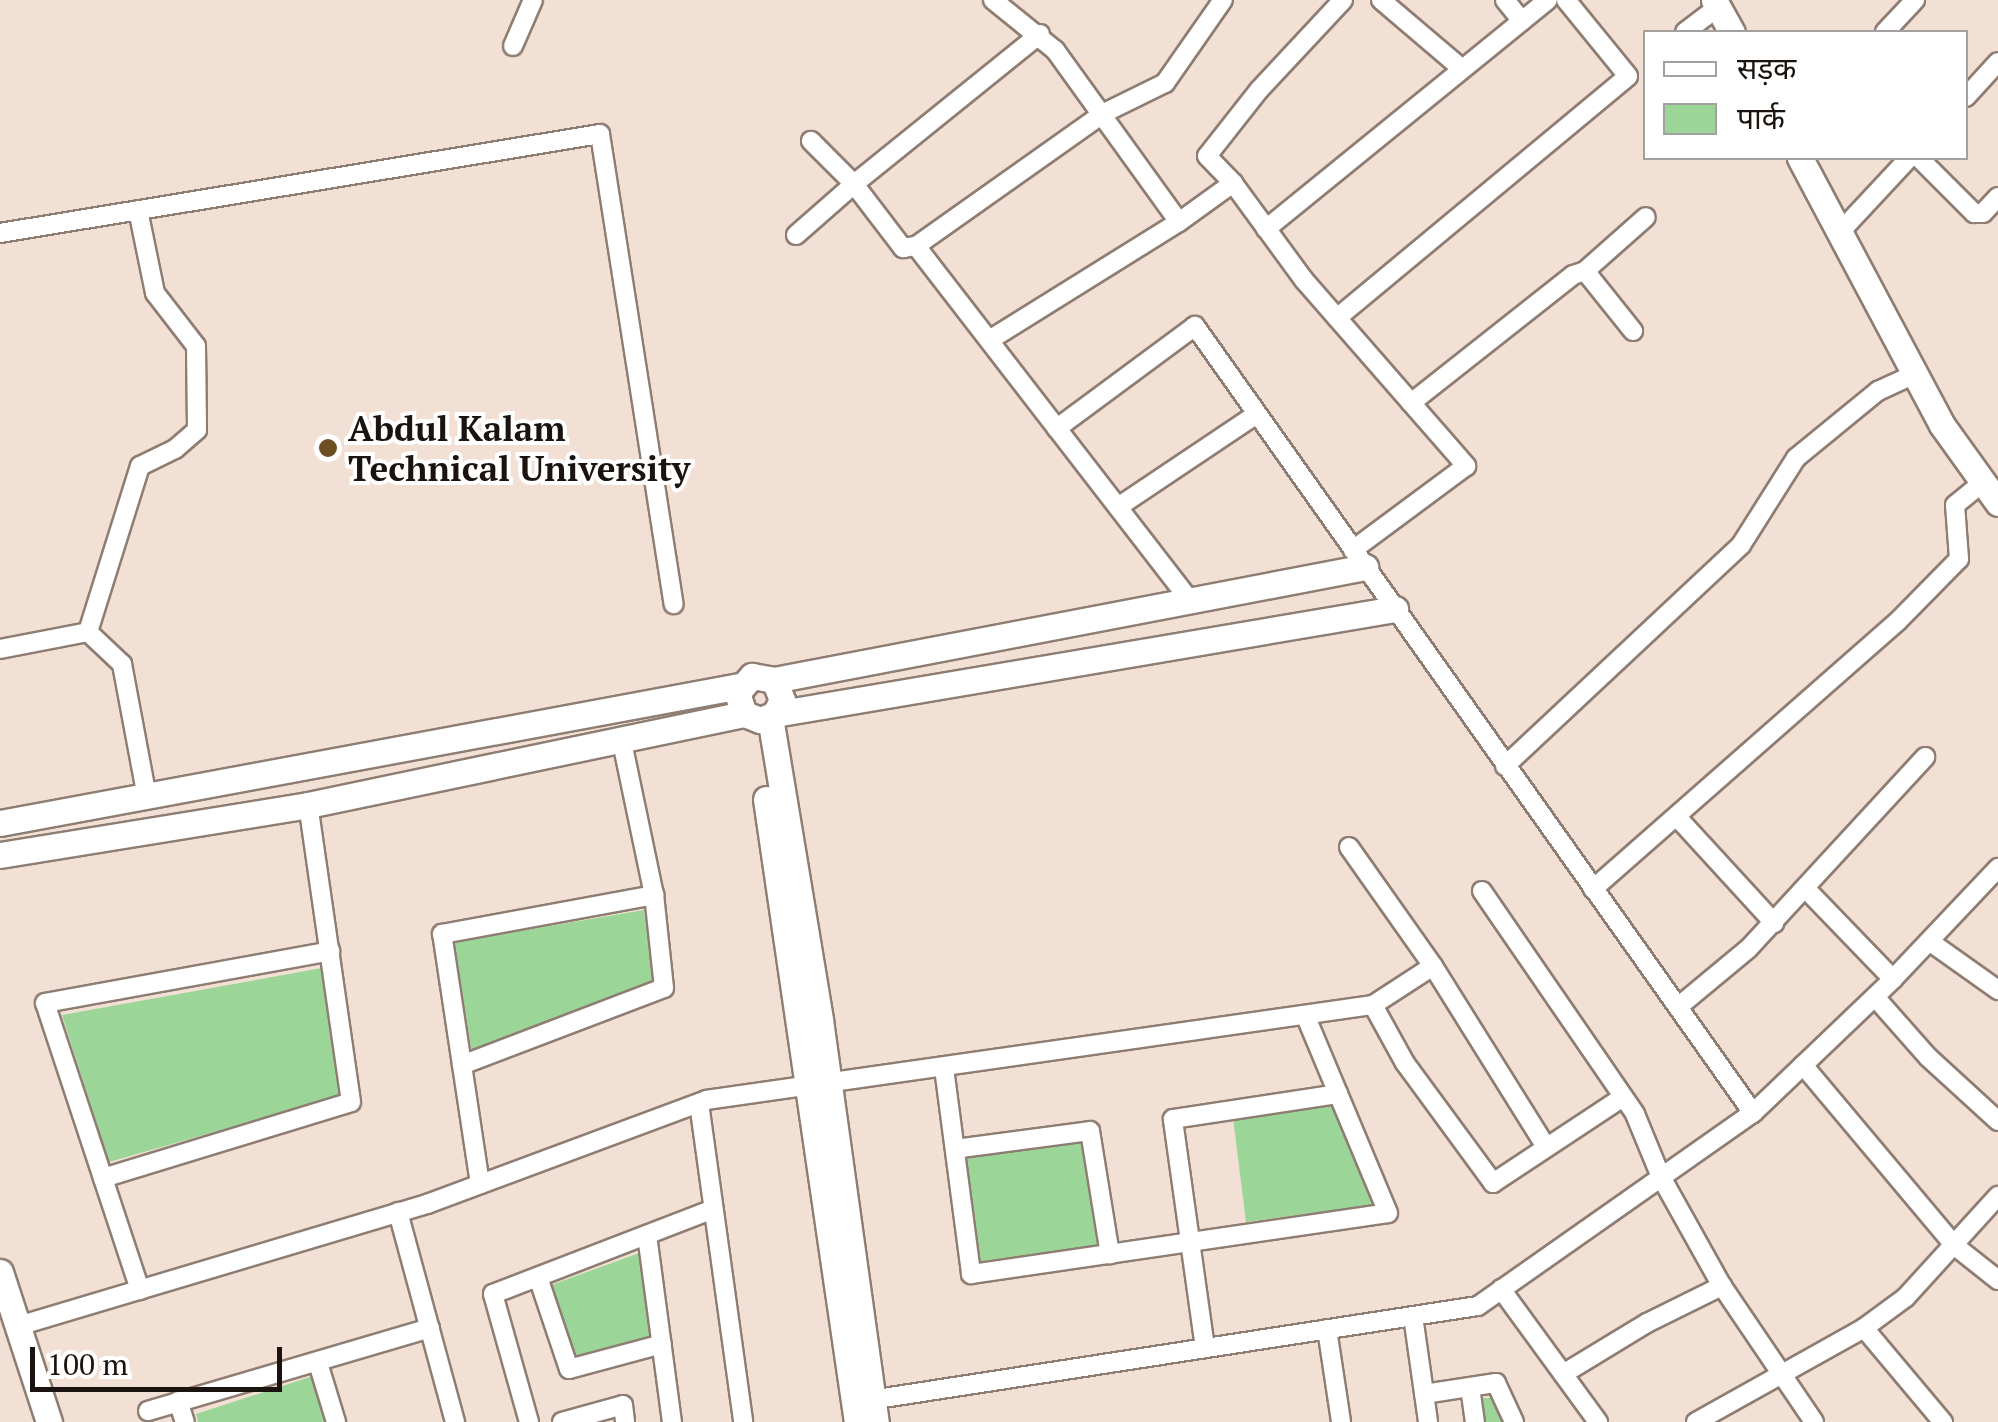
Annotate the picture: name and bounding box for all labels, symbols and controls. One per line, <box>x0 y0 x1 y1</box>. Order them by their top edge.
legend <box>1643 30 1968 160</box>
text: सड़क <box>1737 48 1796 88</box>
text: पार्क <box>1737 98 1785 138</box>
place label: Abdul Kalam Technical University <box>348 407 690 489</box>
marker: Abdul Kalam Technical University <box>317 437 339 459</box>
scale bar <box>35 1327 288 1389</box>
text: 100 m <box>47 1344 128 1384</box>

